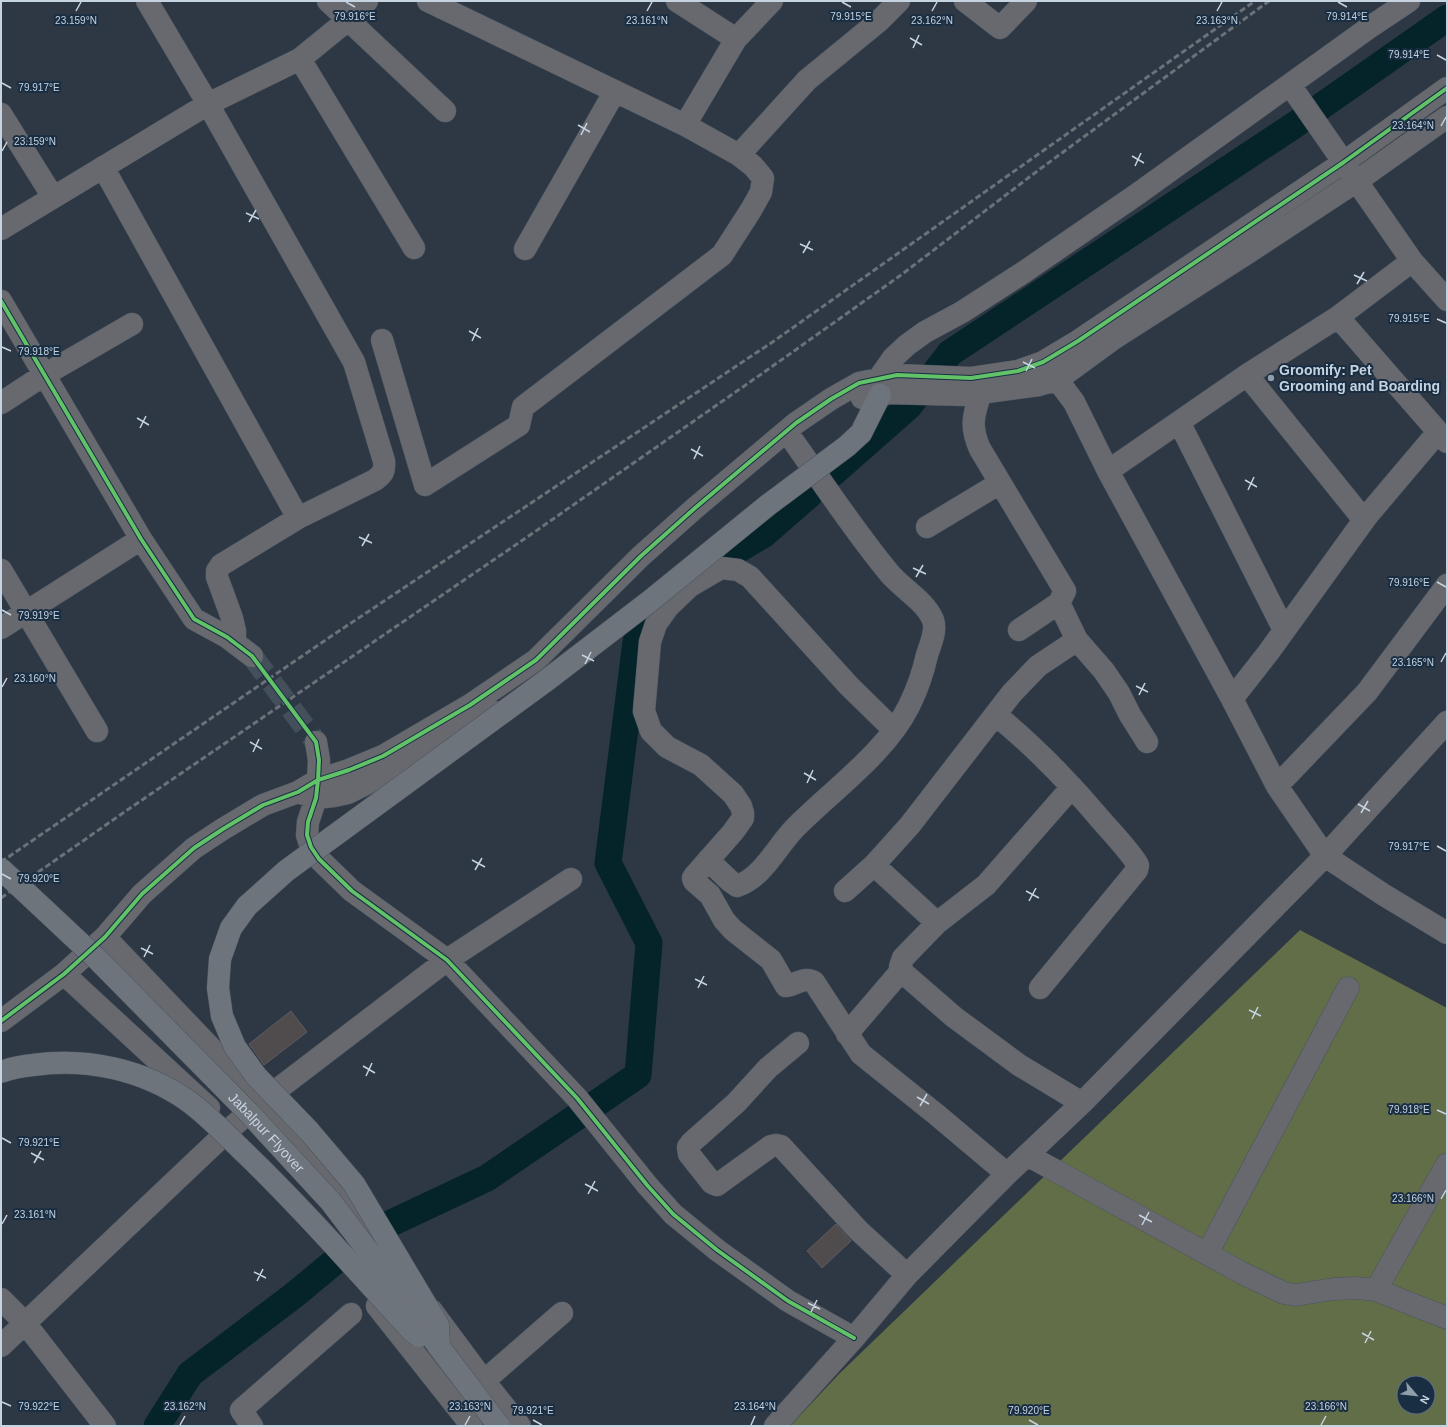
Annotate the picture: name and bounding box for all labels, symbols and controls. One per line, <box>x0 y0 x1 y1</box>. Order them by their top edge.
text: 79.916°E <box>334 11 376 22</box>
text: 79.915°E <box>830 11 872 22</box>
text: 79.914°E <box>1326 11 1368 22</box>
text: 23.159°N <box>55 15 97 26</box>
text: 23.161°N <box>626 15 668 26</box>
text: 23.162°N <box>911 15 953 26</box>
text: 23.163°N <box>1196 15 1238 26</box>
text: 79.914°E <box>1388 49 1430 60</box>
text: 79.917°E <box>18 82 60 93</box>
text: 23.164°N <box>1392 120 1434 131</box>
text: 23.159°N <box>14 136 56 147</box>
text: 79.915°E <box>1388 313 1430 324</box>
text: 79.918°E <box>18 346 60 357</box>
place label: Groomify: Pet Grooming and Boarding <box>1279 362 1440 394</box>
marker: Groomify: Pet Grooming and Boarding <box>1266 373 1276 383</box>
text: 79.916°E <box>1388 577 1430 588</box>
text: 79.919°E <box>18 610 60 621</box>
text: 23.165°N <box>1392 657 1434 668</box>
text: 23.160°N <box>14 673 56 684</box>
text: 79.917°E <box>1388 841 1430 852</box>
text: 79.920°E <box>18 873 60 884</box>
street label: Jabalpur Flyover <box>225 1089 308 1176</box>
text: 79.918°E <box>1388 1104 1430 1115</box>
text: 79.921°E <box>18 1137 60 1148</box>
text: 23.166°N <box>1392 1193 1434 1204</box>
text: 23.161°N <box>14 1209 56 1220</box>
north arrow <box>1396 1375 1436 1415</box>
text: N <box>1418 1393 1432 1406</box>
text: 79.922°E <box>18 1401 60 1412</box>
text: 23.162°N <box>164 1401 206 1412</box>
text: 23.163°N <box>449 1401 491 1412</box>
text: 23.164°N <box>734 1401 776 1412</box>
text: 23.166°N <box>1305 1401 1347 1412</box>
text: 79.921°E <box>512 1405 554 1416</box>
text: 79.920°E <box>1008 1405 1050 1416</box>

